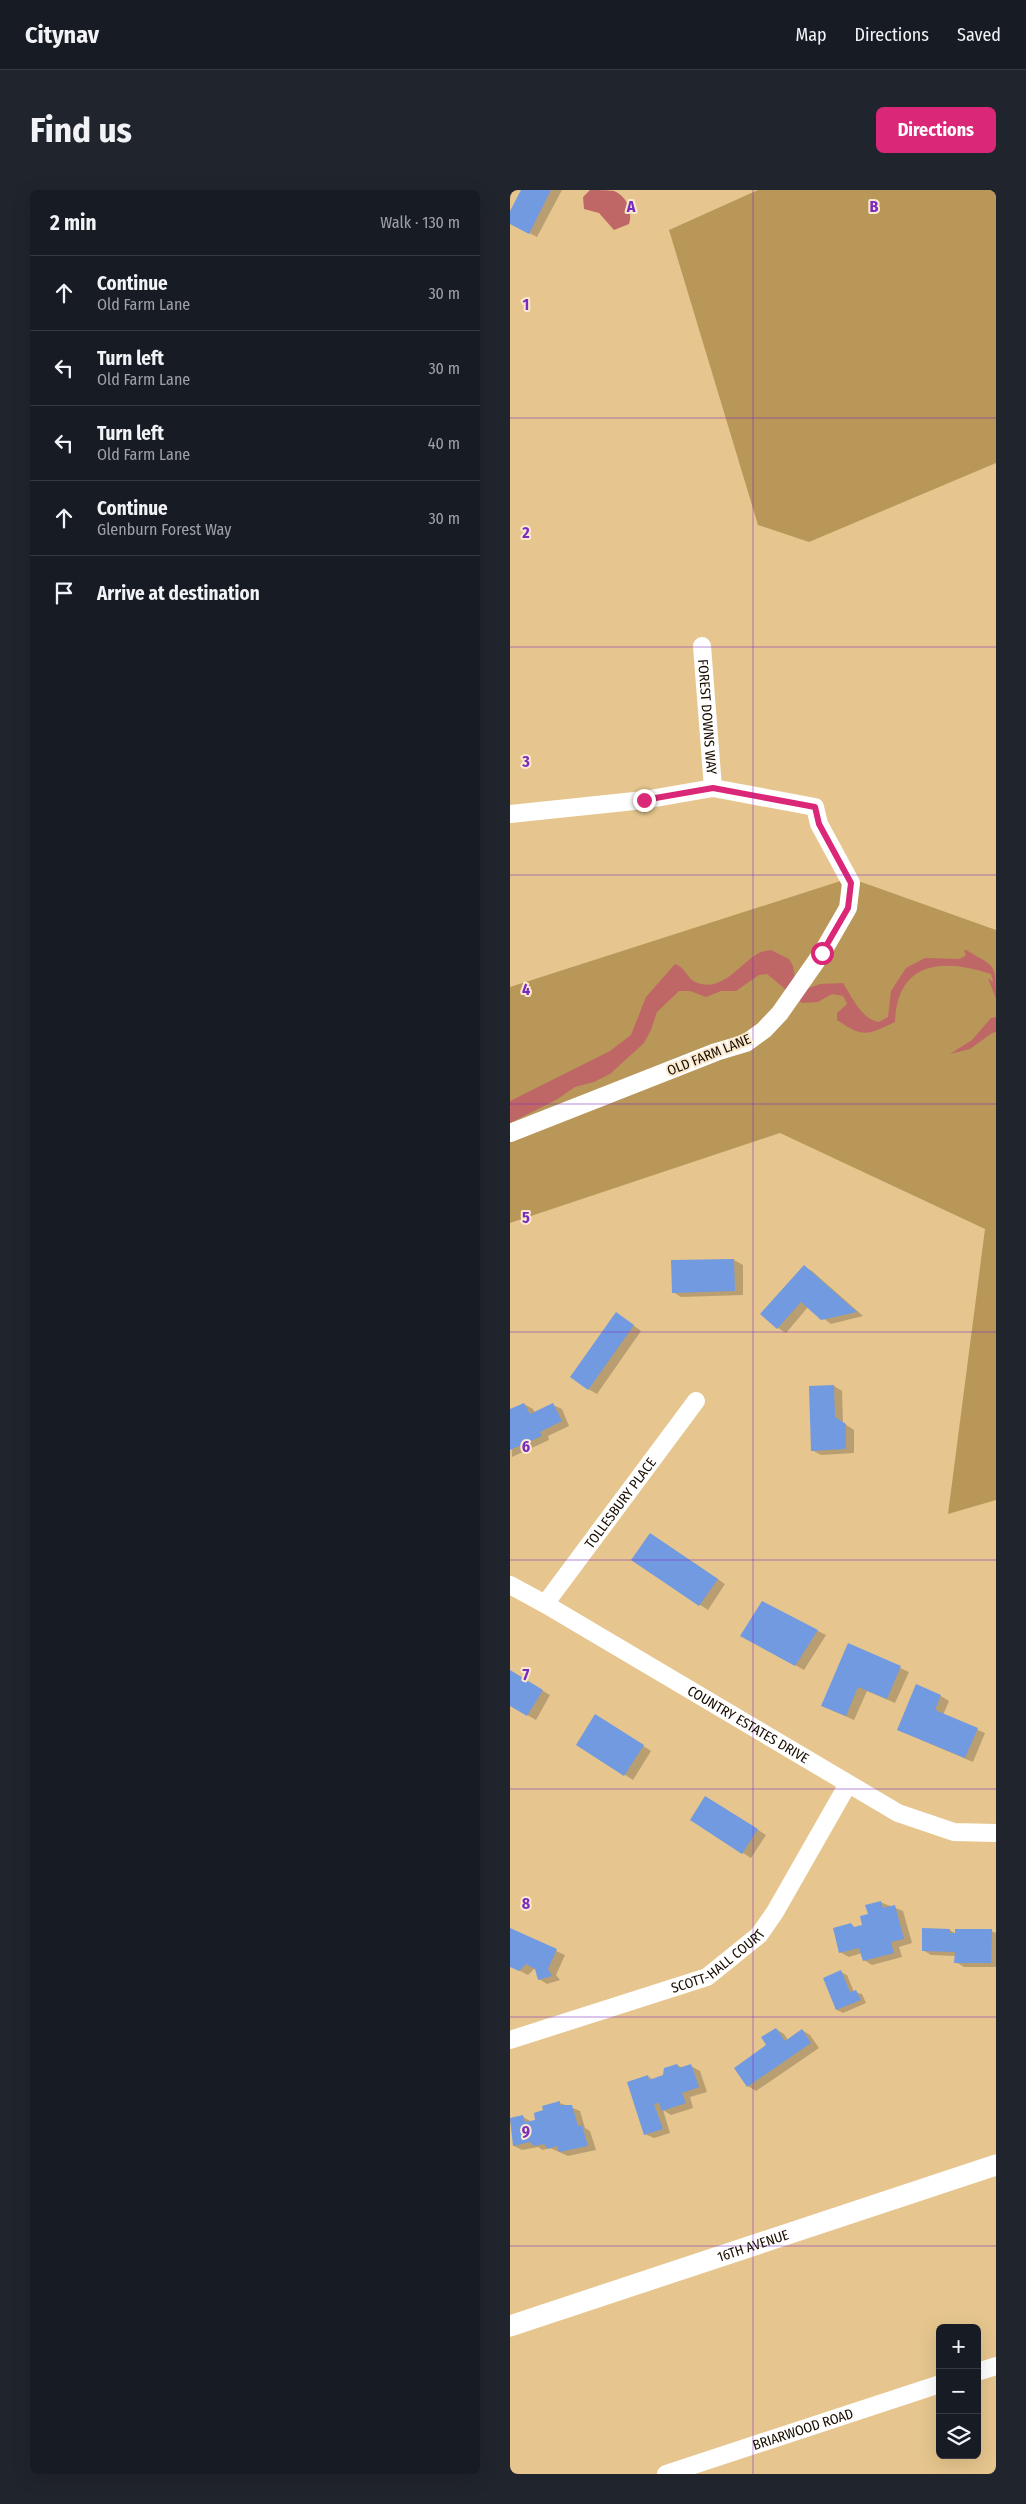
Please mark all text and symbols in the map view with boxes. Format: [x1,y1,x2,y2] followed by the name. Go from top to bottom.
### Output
[25,21,99,49] text: Citynav
[795,24,827,46] text: Map
[855,24,929,46] text: Directions
[957,24,1001,46] text: Saved
[876,107,996,153] button: Directions
[30,109,132,151] text: Find us
[626,197,636,216] text: A
[870,197,879,216] text: B
[50,210,97,236] text: 2 min
[380,213,460,232] text: Walk · 130 m
[97,272,168,295] text: Continue
[50,279,78,307] icon: ahead
[428,284,460,303] text: 30 m
[97,295,190,314] text: Old Farm Lane
[523,295,529,314] text: 1
[97,347,164,370] text: Turn left
[50,354,78,382] icon: left
[428,359,460,378] text: 30 m
[97,370,190,389] text: Old Farm Lane
[97,422,164,445] text: Turn left
[50,429,78,457] icon: left
[428,434,460,453] text: 40 m
[97,445,190,464] text: Old Farm Lane
[97,497,168,520] text: Continue
[50,504,78,532] icon: ahead
[428,509,460,528] text: 30 m
[97,520,231,539] text: Glenburn Forest Way
[521,523,530,542] text: 2
[50,579,78,607] icon: arrive
[97,582,260,605] text: Arrive at destination
[695,659,720,775] street label: FOREST DOWNS WAY
[521,752,530,771] text: 3
[633,789,656,812] route end
[811,942,834,965] route start
[522,980,530,999] text: 4
[665,1030,754,1079] street label: OLD FARM LANE
[522,1208,530,1227] text: 5
[522,1437,530,1456] text: 6
[581,1454,660,1552] street label: TOLLESBURY PLACE
[523,1665,530,1684] text: 7
[684,1682,812,1767] street label: COUNTRY ESTATES DRIVE
[522,1894,531,1913] text: 8
[669,1926,769,1996] street label: SCOTT-HALL COURT
[522,2122,530,2141] text: 9
[715,2226,791,2265] street label: 16TH AVENUE
[936,2324,981,2459] map controls
[936,2324,981,2369] button: +
[936,2369,981,2414] button: −
[750,2405,855,2454] street label: BRIARWOOD ROAD
[936,2414,981,2459] button: layers

